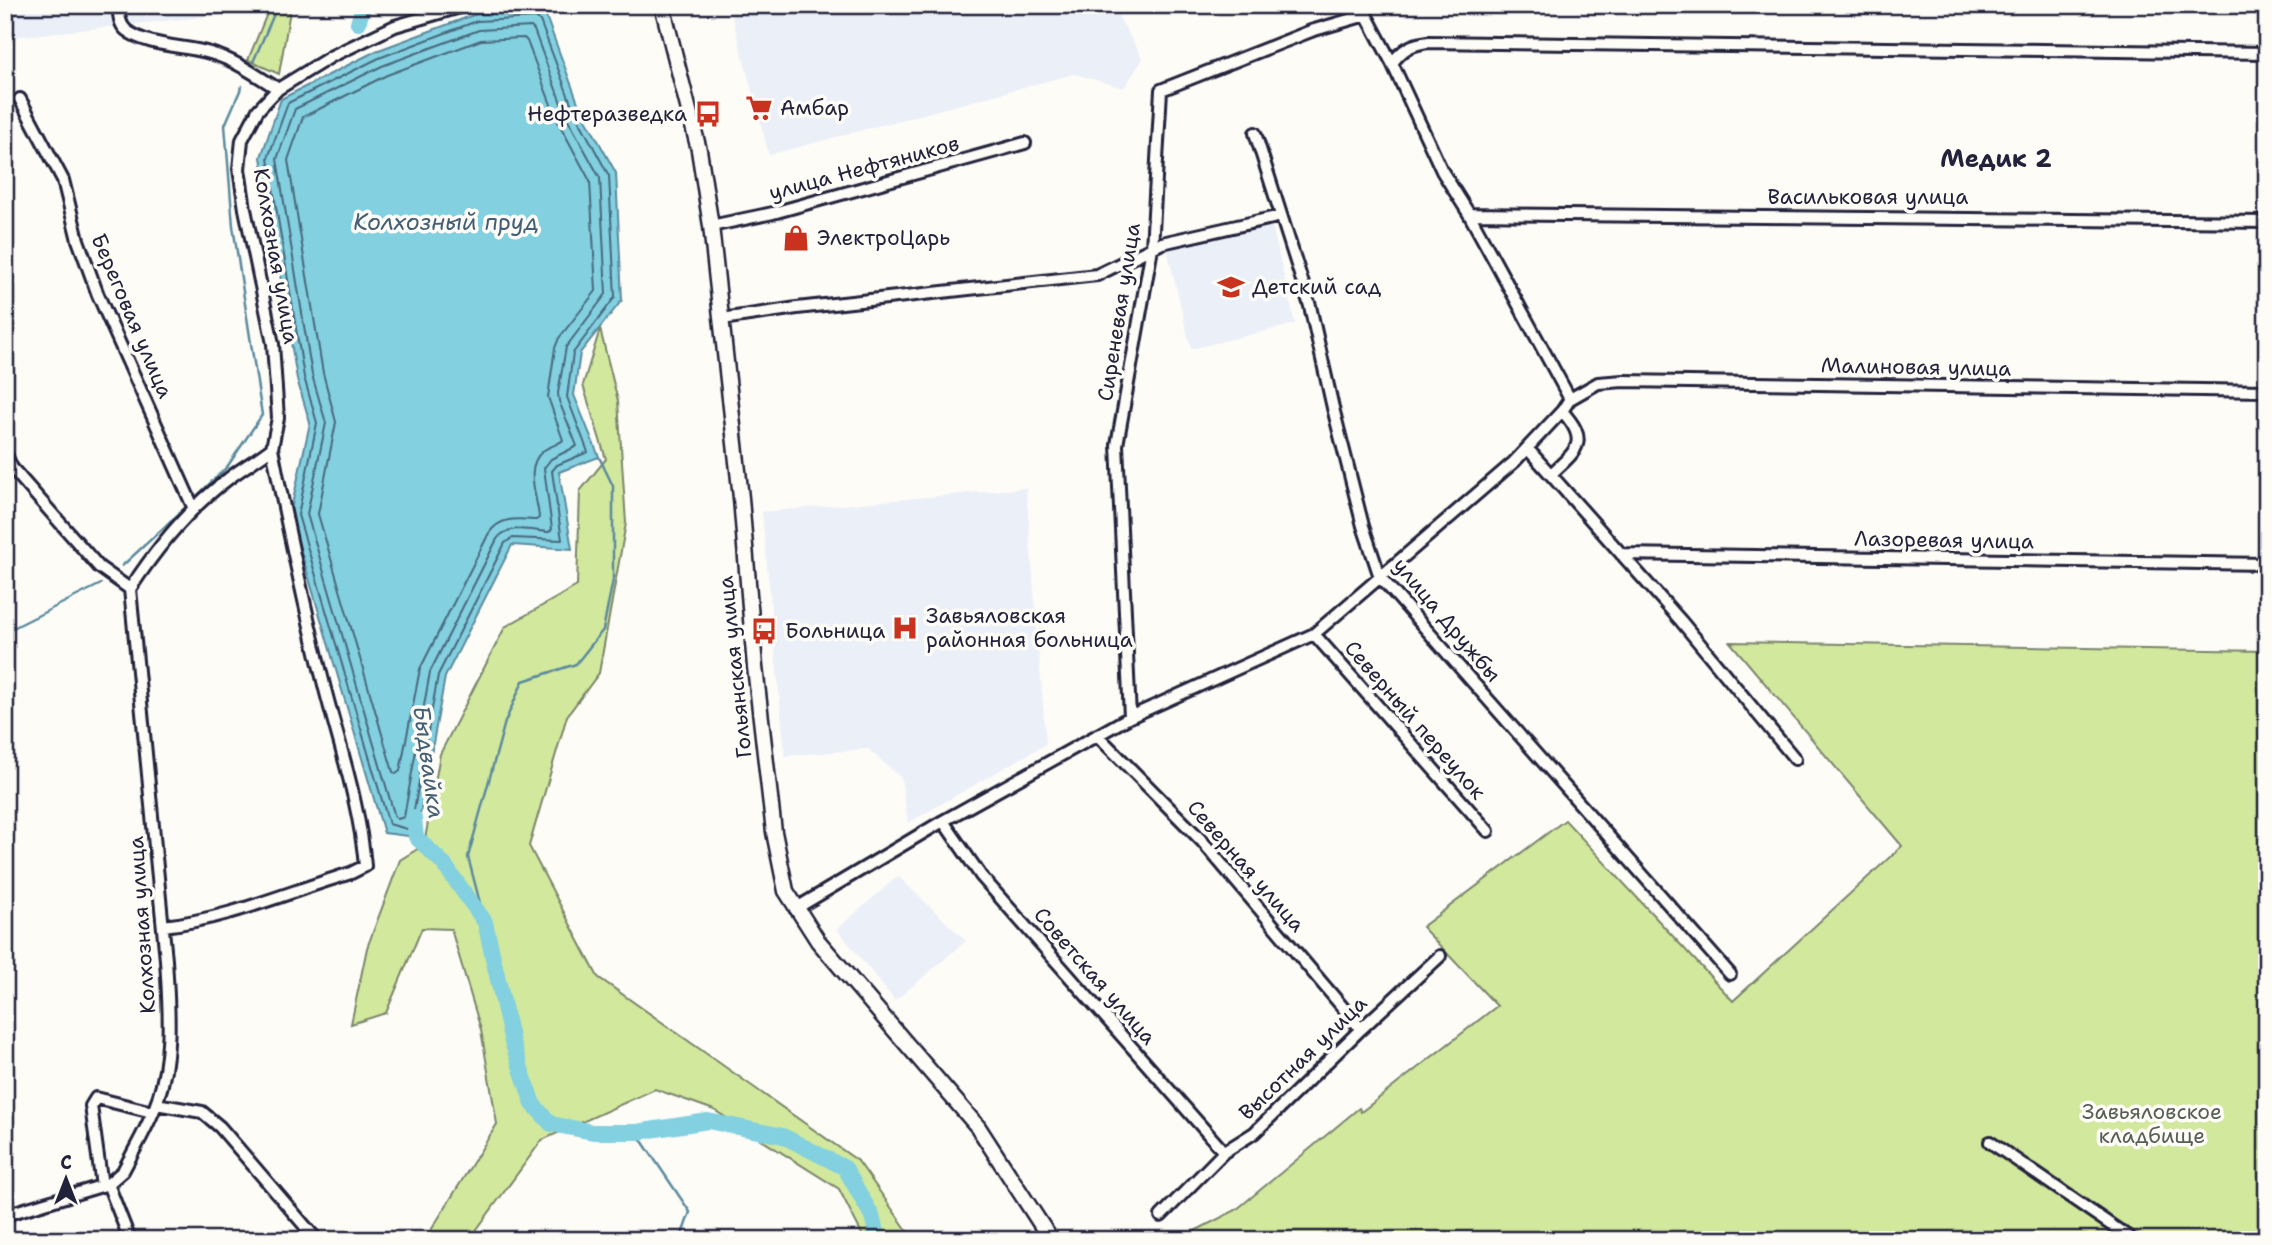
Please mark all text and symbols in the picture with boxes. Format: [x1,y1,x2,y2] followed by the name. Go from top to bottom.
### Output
[744,93,774,123] supermarket icon: Амбар
[780,94,849,122] place label: Амбар
[693,99,723,129] bus stop icon: Нефтеразведка
[527,100,687,128] place label: Нефтеразведка
[766,129,962,207] street label: улица Нефтяников
[1940,143,2052,175] district label: Медик 2
[247,166,305,346] street label: Колхозная улица
[1768,183,1968,211] street label: Васильковая улица
[353,207,539,237] water label: Колхозный пруд
[1091,221,1147,403] street label: Сиреневая улица
[781,223,811,253] shop icon: ЭлектроЦарь
[817,224,950,252] place label: ЭлектроЦарь
[85,229,179,403] street label: Береговая улица
[1216,272,1246,302] school or university icon: Детский сад
[1252,273,1381,301] place label: Детский сад
[1821,351,2011,383] street label: Малиновая улица
[1854,524,2034,556] street label: Лазоревая улица
[1387,552,1507,688] street label: улица Дружбы
[712,575,758,759] street label: Гольянская улица
[926,602,1133,654] place label: Завьяловская районная больница
[890,613,920,643] hospital icon: Завьяловская районная больница
[749,616,779,646] bus stop icon: Больница
[785,617,885,645] place label: Больница
[1338,635,1492,805] street label: Северный переулок
[406,704,452,820] water label: Быдвайка
[1181,794,1311,938] street label: Северная улица
[122,835,162,1015] street label: Колхозная улица
[1027,901,1163,1051] street label: Советская улица
[1233,990,1373,1126] street label: Высотная улица
[2082,1098,2222,1150] park label: Завьяловское кладбище
[32,1144,102,1214] north arrow
[60,1150,72,1175] text: С

